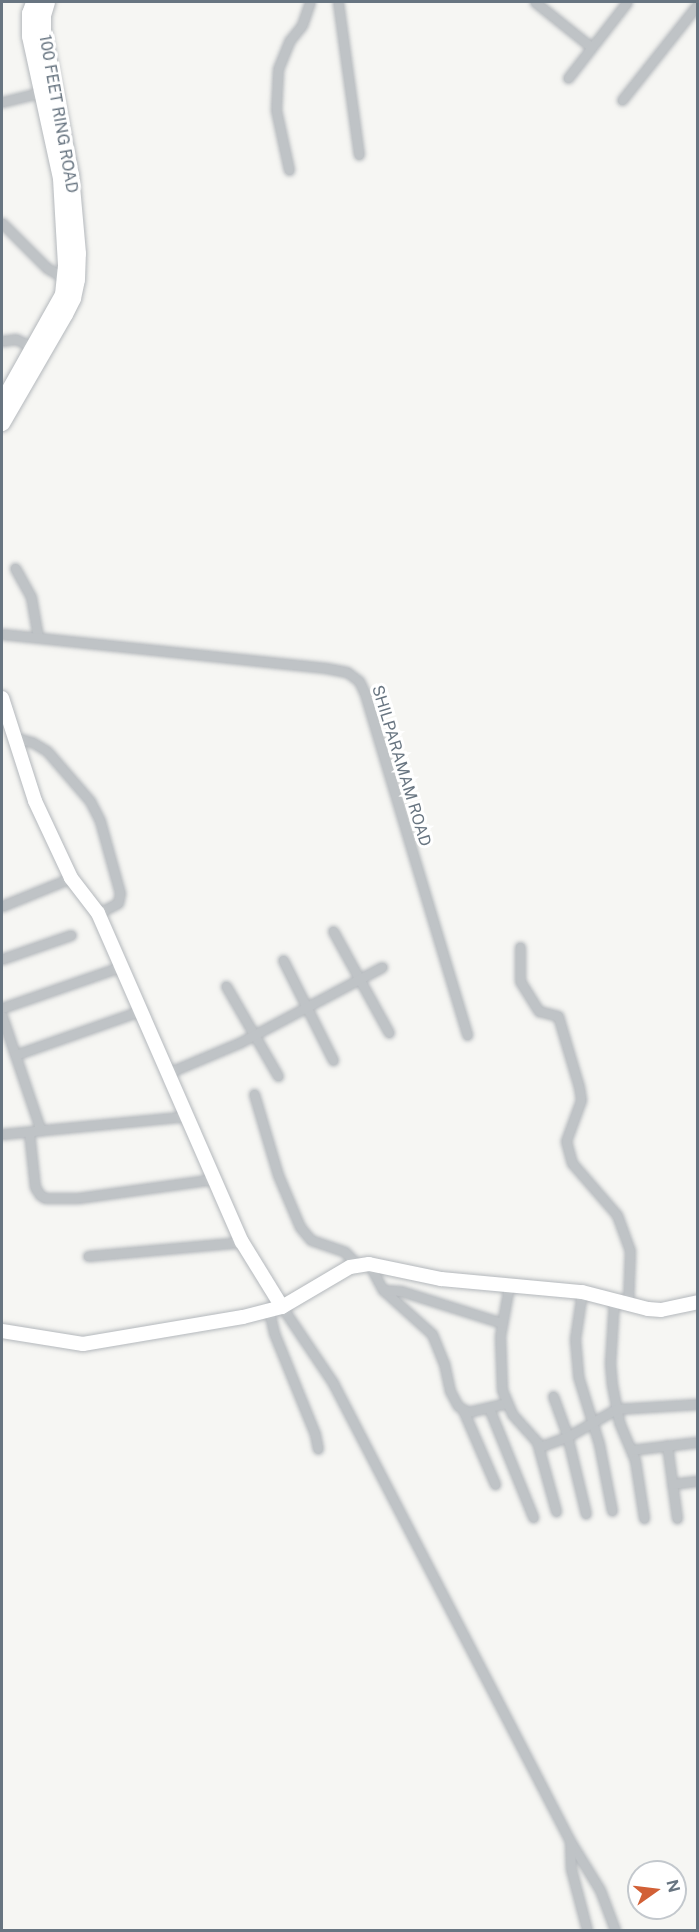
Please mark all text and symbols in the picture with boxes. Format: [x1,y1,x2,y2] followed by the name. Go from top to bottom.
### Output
[35,33,81,195] street label: 100 FEET RING ROAD
[367,683,435,849] street label: SHILPARAMAM ROAD
[627,1860,687,1920] north arrow
[662,1878,684,1894] text: N

